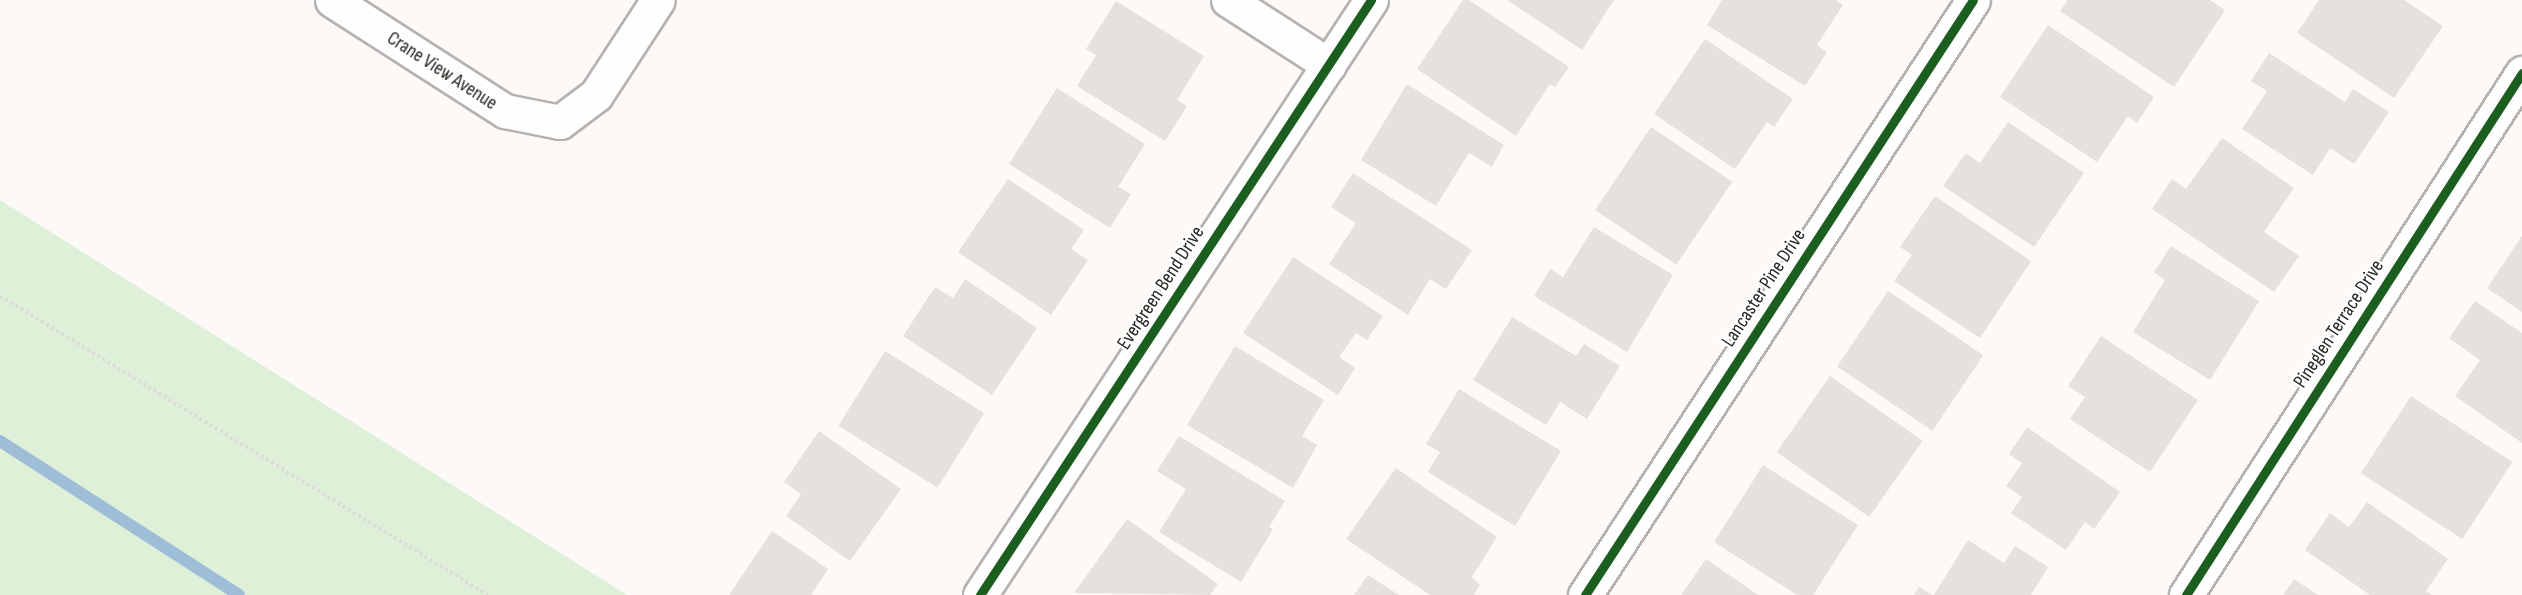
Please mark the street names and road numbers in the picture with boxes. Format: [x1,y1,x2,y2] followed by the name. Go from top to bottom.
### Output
[382,26,502,116] street label: Crane View Avenue
[1112,222,1210,354] street label: Evergreen Bend Drive
[1717,224,1811,352] street label: Lancaster Pine Drive
[2289,255,2389,393] street label: Pineglen Terrace Drive

